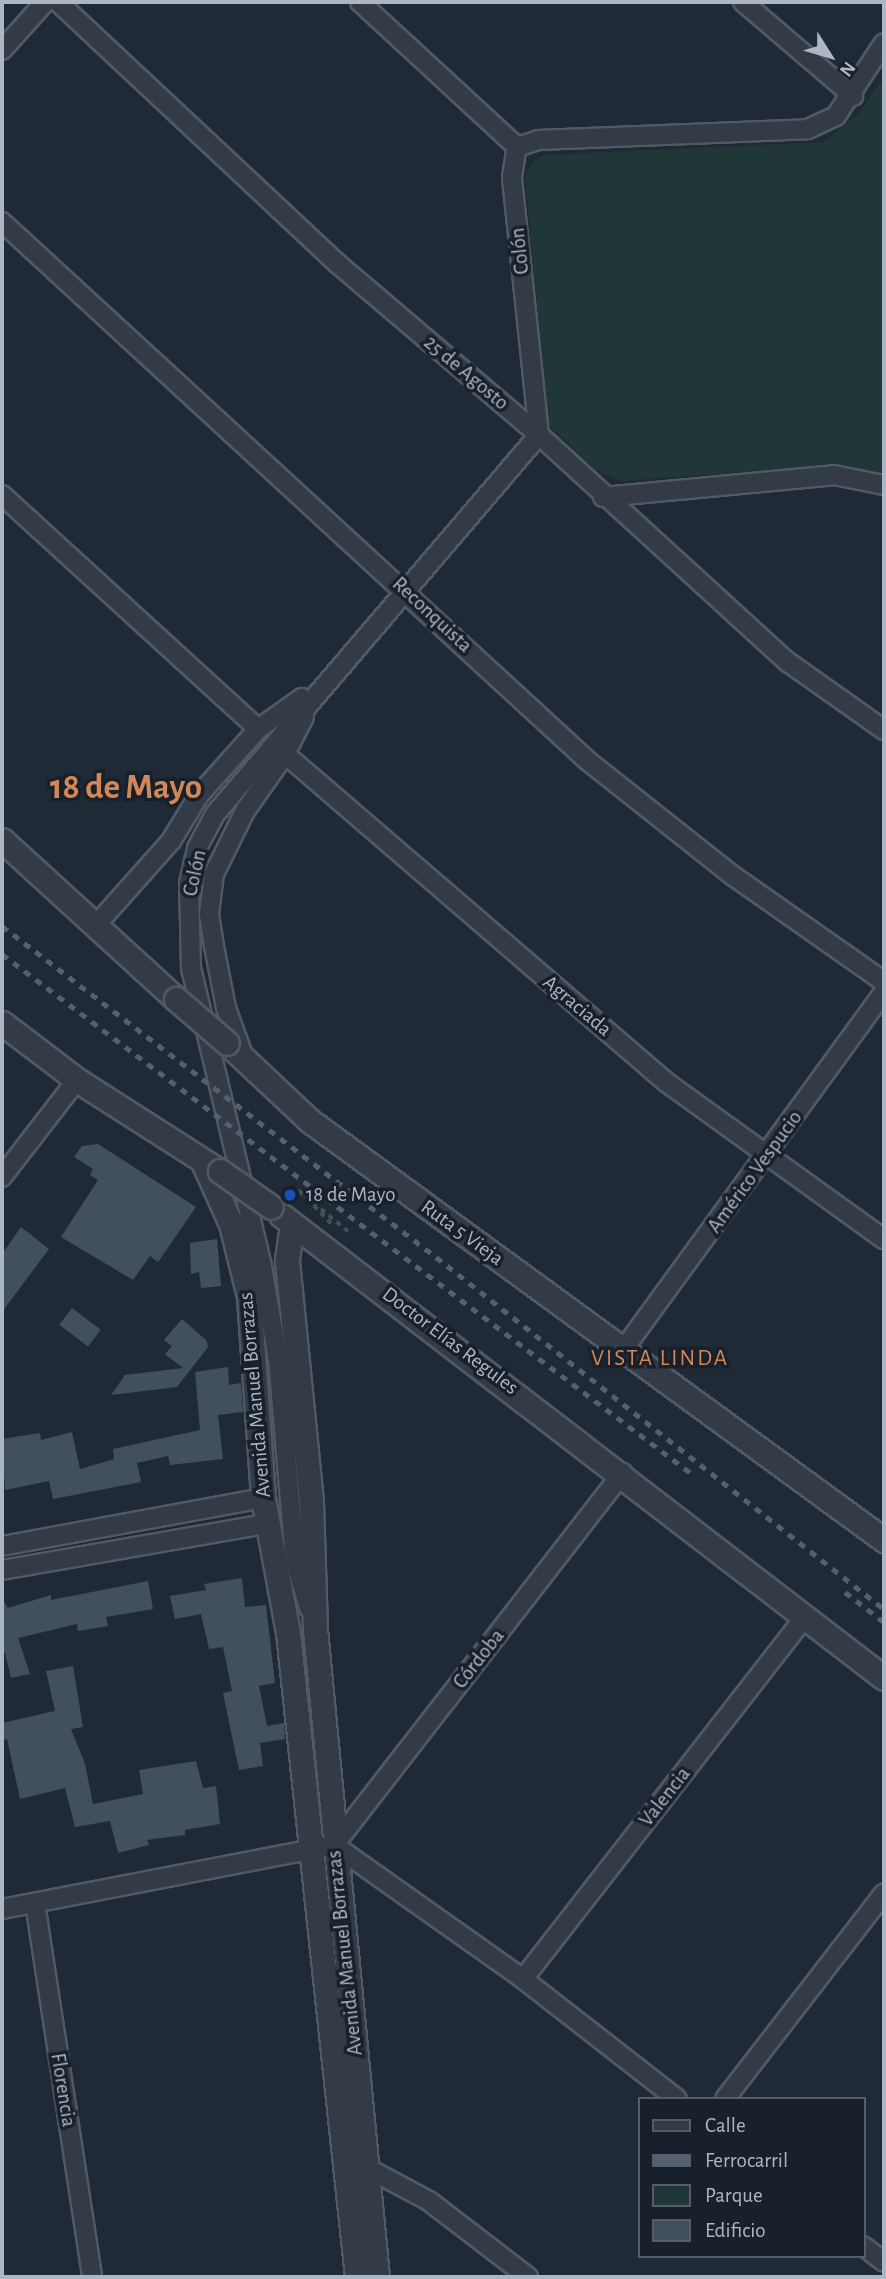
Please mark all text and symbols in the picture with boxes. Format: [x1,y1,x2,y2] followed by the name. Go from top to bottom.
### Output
[795,21,865,91] north arrow
[836,58,859,80] text: N
[505,226,535,276] street label: Colón
[418,330,514,416] street label: 25 de Agosto
[387,572,477,658] street label: Reconquista
[50,767,202,809] district label: 18 de Mayo
[178,847,212,899] street label: Colón
[537,970,617,1042] street label: Agraciada
[702,1106,808,1238] street label: Américo Vespucio
[306,1182,395,1208] place label: 18 de Mayo
[280,1185,300,1205] marker: 18 de Mayo
[416,1195,508,1271] street label: Ruta 5 Vieja
[377,1282,523,1400] street label: Doctor Elías Regules
[233,1291,277,1499] street label: Avenida Manuel Borrazas
[592,1345,728,1373] district label: VISTA LINDA
[448,1624,510,1694] street label: Córdoba
[634,1762,696,1832] street label: Valencia
[322,1849,368,2057] street label: Avenida Manuel Borrazas
[45,2051,81,2129] street label: Florencia
[638,2097,865,2258] legend
[705,2115,746,2136] text: Calle
[705,2150,788,2171] text: Ferrocarril
[705,2185,763,2206] text: Parque
[705,2220,766,2241] text: Edificio

